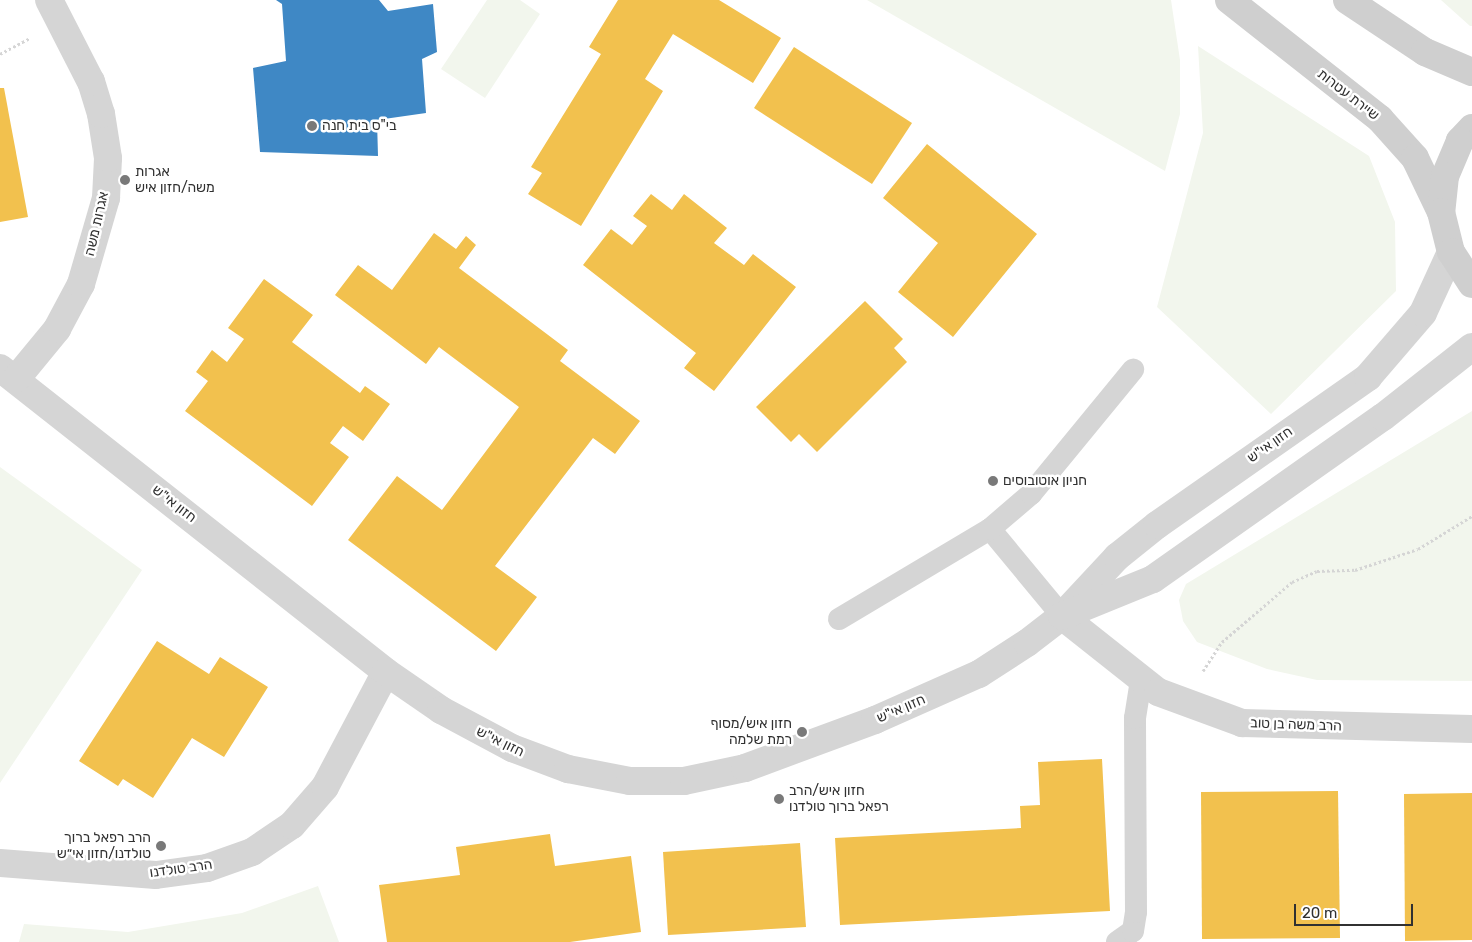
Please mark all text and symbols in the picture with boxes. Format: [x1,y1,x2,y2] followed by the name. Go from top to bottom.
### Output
[1314,66,1382,124] street label: שיירת עטרות
[322,118,397,134] place label: בי"ס בית חנה
[306,120,318,132] marker: בי"ס בית חנה
[135,164,215,196] place label: אגרות משה/חזון איש
[119,174,131,186] marker: אגרות משה/חזון איש
[81,190,113,258] street label: אגרות משה
[1244,423,1296,467] street label: חזון אי"ש
[1003,473,1087,489] place label: חניון אוטובוסים
[987,475,999,487] marker: חניון אוטובוסים
[149,482,199,526] street label: חזון אי"ש
[874,691,928,727] street label: חזון אי"ש
[1250,715,1342,735] street label: הרב משה בן טוב
[710,716,792,749] place label: חזון איש/מסוף רמת שלמה
[473,723,527,761] street label: חזון אי"ש
[796,726,808,738] marker: חזון איש/מסוף רמת שלמה
[789,783,890,816] place label: חזון איש/הרב רפאל ברוך טולדנו
[773,793,785,805] marker: חזון איש/הרב רפאל ברוך טולדנו
[57,830,151,862] place label: הרב רפאל ברוך טולדנו/חזון אי״ש
[155,840,167,852] marker: הרב רפאל ברוך טולדנו/חזון אי״ש
[149,856,213,882] street label: הרב טולדנו
[1297,894,1416,926] scale bar
[1302,904,1337,922] text: 20 m

